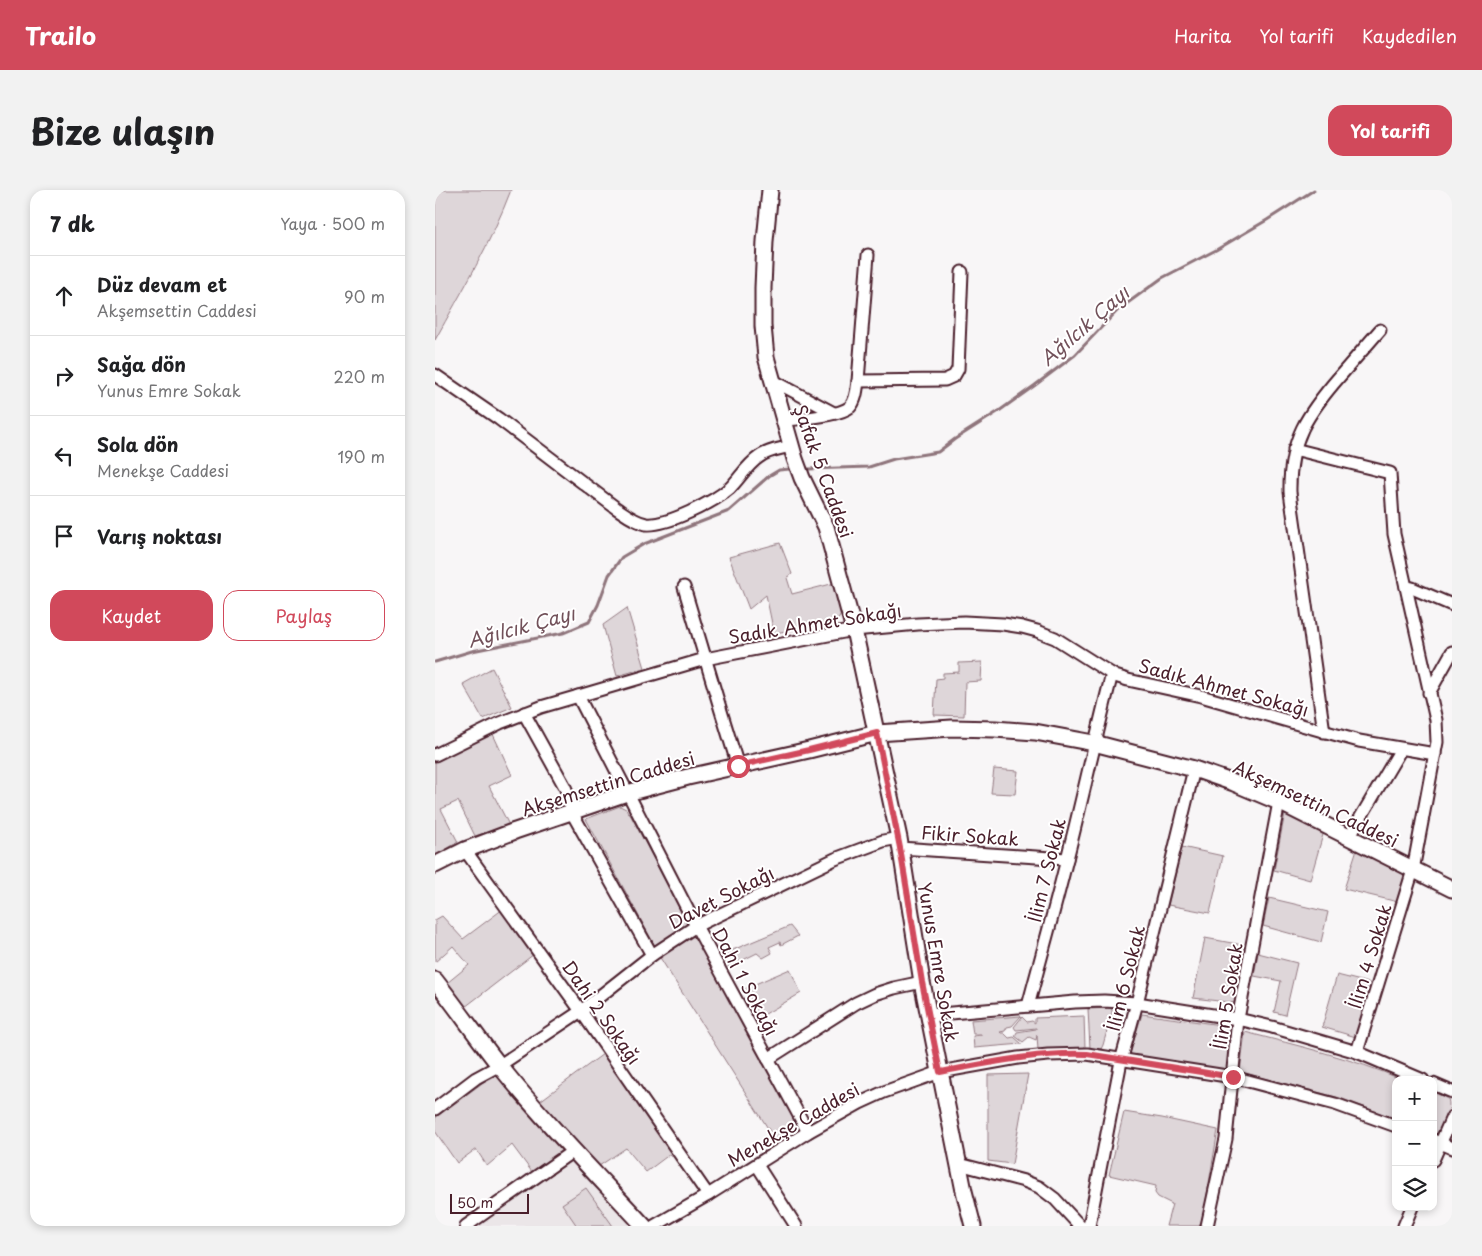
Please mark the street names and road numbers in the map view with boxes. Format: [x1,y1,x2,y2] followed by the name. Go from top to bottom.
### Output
[787,401,861,541] street label: Şafak 5 Caddesi
[727,596,903,650] street label: Sadık Ahmet Sokağı
[1136,651,1312,723] street label: Sadık Ahmet Sokağı
[518,744,698,822] street label: Akşemsettin Caddesi
[1229,753,1403,853] street label: Akşemsettin Caddesi
[1020,815,1072,925] street label: İlim 7 Sokak
[920,818,1020,852] street label: Fikir Sokak
[664,859,778,935] street label: Davet Sokağı
[912,880,966,1044] street label: Yunus Emre Sokak
[1340,900,1398,1012] street label: İlim 4 Sokak
[706,922,786,1040] street label: Dahi 1 Sokağı
[1099,922,1151,1034] street label: İlim 6 Sokak
[1205,941,1249,1051] street label: İlim 5 Sokak
[556,954,648,1070] street label: Dahi 2 Sokağı
[722,1075,864,1173] street label: Menekşe Caddesi

